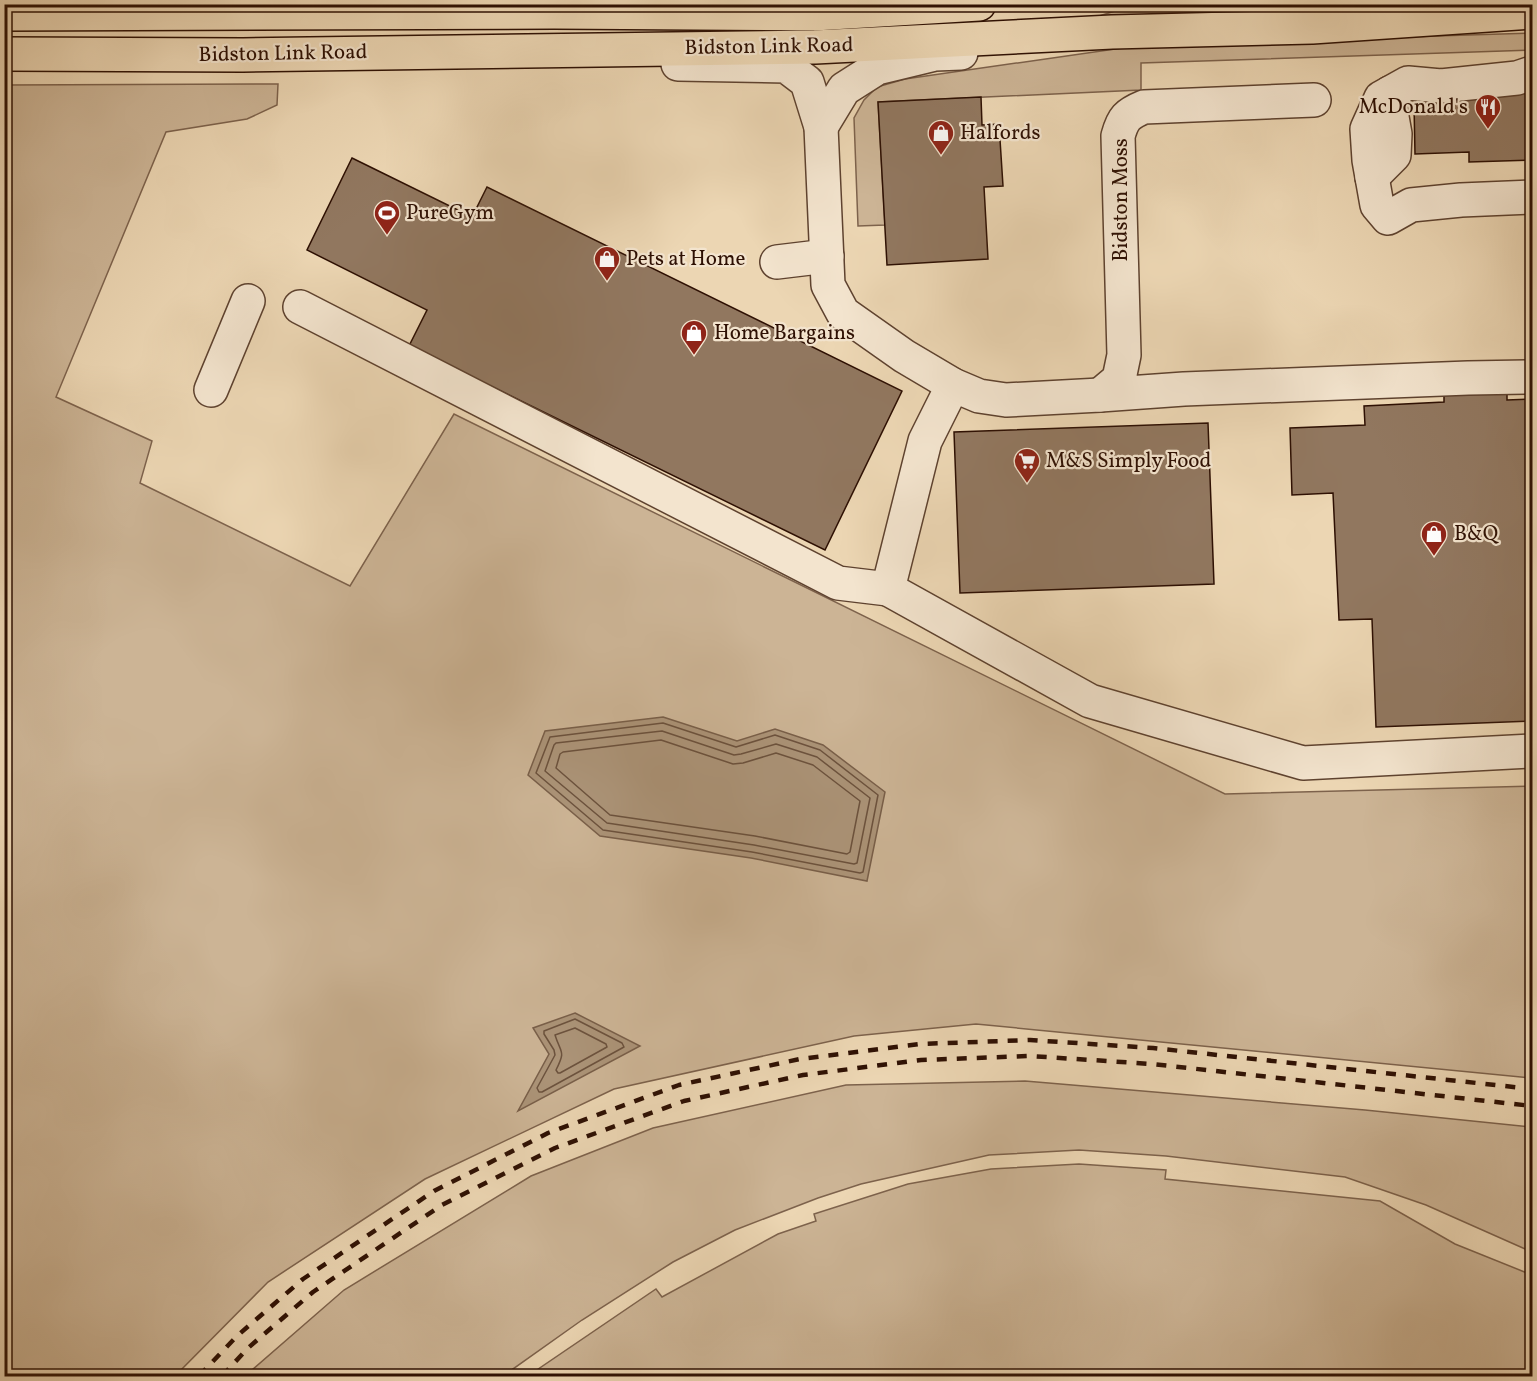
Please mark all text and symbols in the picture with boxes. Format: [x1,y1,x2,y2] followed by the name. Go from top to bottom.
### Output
[684,31,854,63] street label: Bidston Link Road
[198,38,368,70] street label: Bidston Link Road
[1473,92,1503,130] restaurant icon: McDonald's
[1359,93,1468,122] place label: McDonald's
[926,118,956,156] shop icon: Halfords
[960,119,1041,148] place label: Halfords
[1107,138,1136,262] street label: Bidston Moss
[372,198,402,236] sports icon: PureGym
[406,199,494,228] place label: PureGym
[592,244,622,282] shop icon: Pets at Home
[626,245,746,274] place label: Pets at Home
[679,318,709,356] shop icon: Home Bargains
[714,319,855,348] place label: Home Bargains
[1012,446,1042,484] supermarket icon: M&S Simply Food
[1046,447,1211,476] place label: M&S Simply Food
[1419,519,1449,557] shop icon: B&Q
[1454,520,1500,549] place label: B&Q

